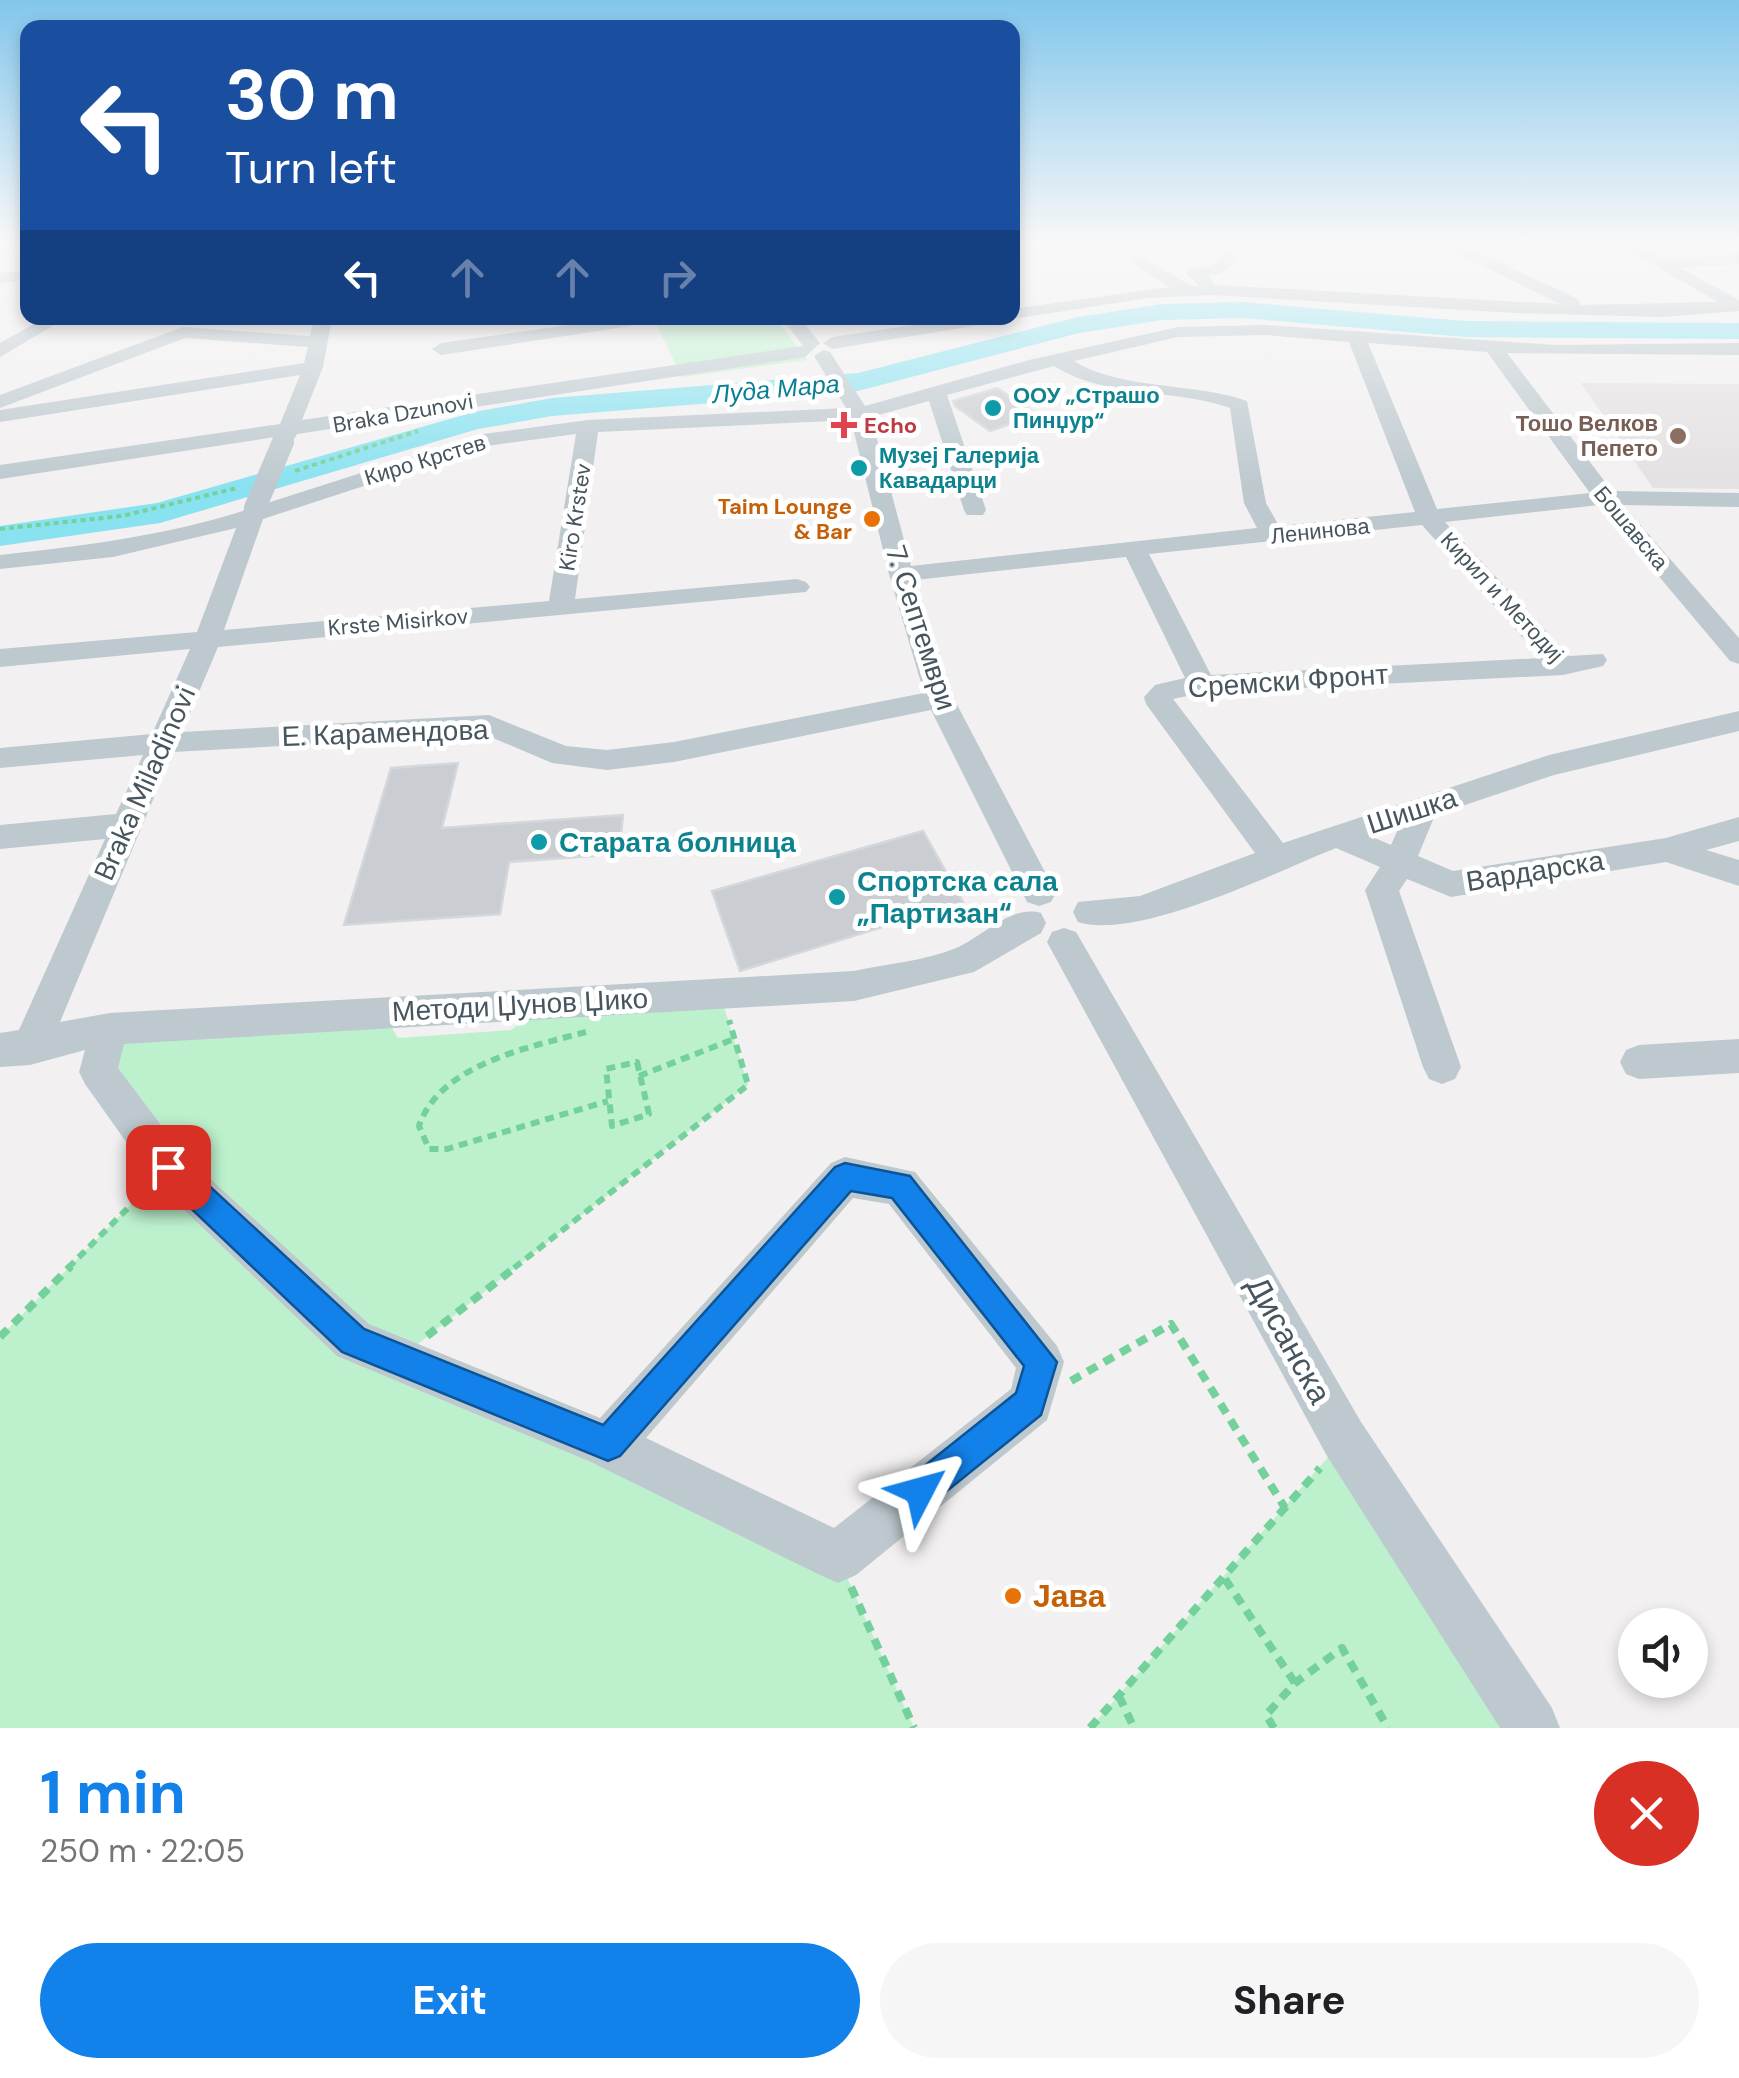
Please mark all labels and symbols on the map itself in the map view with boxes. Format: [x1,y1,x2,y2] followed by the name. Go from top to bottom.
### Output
[709,367,841,411] water label: Луда Мара
[1013,381,1160,435] place label: ООУ „Страшо Пинџур“
[331,386,475,440] street label: Braka Dzunovi
[982,397,1004,419] marker: ООУ „Страшо Пинџур“
[1516,409,1658,463] place label: Тошо Велков Пепето
[864,411,917,440] place label: Echo
[833,414,855,436] marker: Echo
[1667,425,1689,447] marker: Тошо Велков Пепето
[361,428,489,492] street label: Киро Крстев
[879,441,1040,495] place label: Музеј Галерија Кавадарци
[848,457,870,479] marker: Музеј Галерија Кавадарци
[552,461,598,573] street label: Kiro Krstev
[1587,480,1675,577] street label: Бошавска
[718,492,852,546] place label: Taim Lounge & Bar
[861,508,883,530] marker: Taim Lounge & Bar
[1269,511,1372,551] street label: Ленинова
[1434,526,1570,668] street label: Кирил и Методиј
[877,541,965,715] street label: 7. Септември
[327,601,470,643] street label: Krste Misirkov
[1187,656,1390,706] street label: Сремски Фронт
[86,680,204,886] street label: Braka Miladinovi
[281,711,490,755] street label: Е. Карамендова
[1362,779,1462,843] street label: Шишка
[559,824,796,861] place label: Старата болница
[528,831,550,853] marker: Старата болница
[1463,842,1607,900] street label: Вардарска
[857,863,1058,932] place label: Спортска сала „Партизан“
[826,886,848,908] marker: Спортска сала „Партизан“
[391,980,649,1030] street label: Методи Џунов Џико
[126,1125,211,1210] pin
[1237,1269,1341,1411] street label: Дисанска
[868,1439,972,1543] position arrow
[1033,1575,1106,1617] place label: Јава
[1002,1585,1024,1607] marker: Јава

